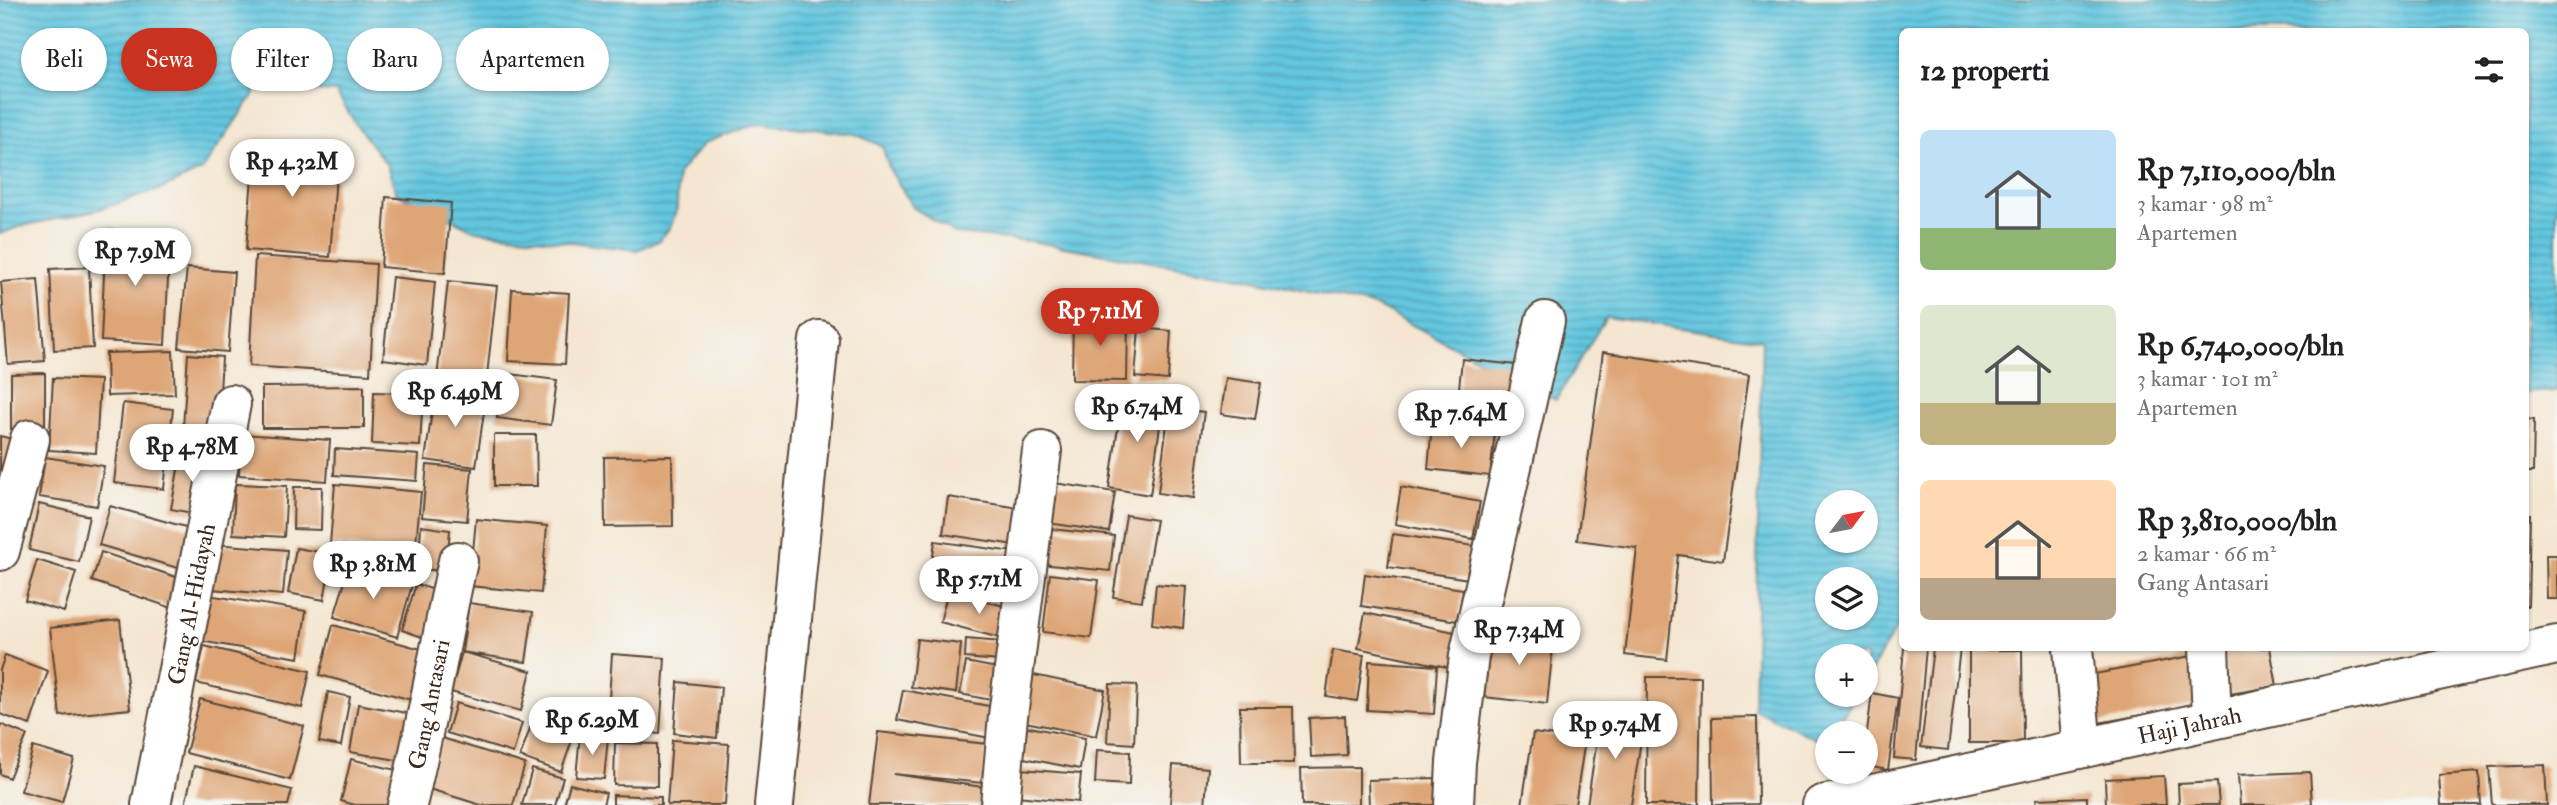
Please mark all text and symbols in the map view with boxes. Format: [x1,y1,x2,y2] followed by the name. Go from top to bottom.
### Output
[21,28,107,91] chip: Beli
[121,28,217,91] chip: Sewa
[231,28,333,91] chip: Filter
[347,28,442,91] chip: Baru
[456,28,609,91] chip: Apartemen
[2470,51,2508,89] icon: filters
[1920,52,2049,89] text: 12 properti
[220,140,364,199] pin: Rp 4.32M
[245,147,339,176] text: Rp 4.32M
[2137,152,2336,189] text: Rp 7,110,000/bln
[1976,158,2060,242] icon: home
[2137,189,2273,218] text: 3 kamar · 98 m²
[2137,218,2238,247] text: Apartemen
[70,229,200,288] pin: Rp 7.9M
[94,236,176,265] text: Rp 7.9M
[1028,288,1172,348] pin: Rp 7.11M
[1057,296,1143,325] text: Rp 7.11M
[2137,327,2344,364] text: Rp 6,740,000/bln
[1976,333,2060,417] icon: home
[2137,364,2278,393] text: 3 kamar · 101 m²
[383,370,527,429] pin: Rp 6.49M
[407,377,503,406] text: Rp 6.49M
[1065,384,1209,444] pin: Rp 6.74M
[1389,391,1533,450] pin: Rp 7.64M
[1091,392,1183,421] text: Rp 6.74M
[2137,393,2238,422] text: Apartemen
[1414,398,1508,427] text: Rp 7.64M
[120,424,264,484] pin: Rp 4.78M
[146,432,238,461] text: Rp 4.78M
[1815,490,1878,553] north arrow
[1815,490,1878,784] map controls
[2137,502,2337,539] text: Rp 3,810,000/bln
[1976,508,2060,592] icon: home
[161,521,222,687] street label: Gang Al-Hidayah
[2137,539,2276,568] text: 2 kamar · 66 m²
[301,542,445,601] pin: Rp 3.81M
[329,549,417,578] text: Rp 3.81M
[907,556,1051,616] pin: Rp 5.71M
[935,564,1023,593] text: Rp 5.71M
[1815,567,1878,630] button: layers
[2137,568,2269,597] text: Gang Antasari
[1447,608,1591,667] pin: Rp 7.34M
[1474,615,1564,644] text: Rp 7.34M
[402,637,456,772] street label: Gang Antasari
[1815,644,1878,707] button: +
[520,698,664,757] pin: Rp 6.29M
[2135,700,2244,751] street label: Haji Jahrah
[1543,702,1687,761] pin: Rp 9.74M
[545,705,639,734] text: Rp 6.29M
[1569,709,1661,738] text: Rp 9.74M
[1815,721,1878,784] button: −

